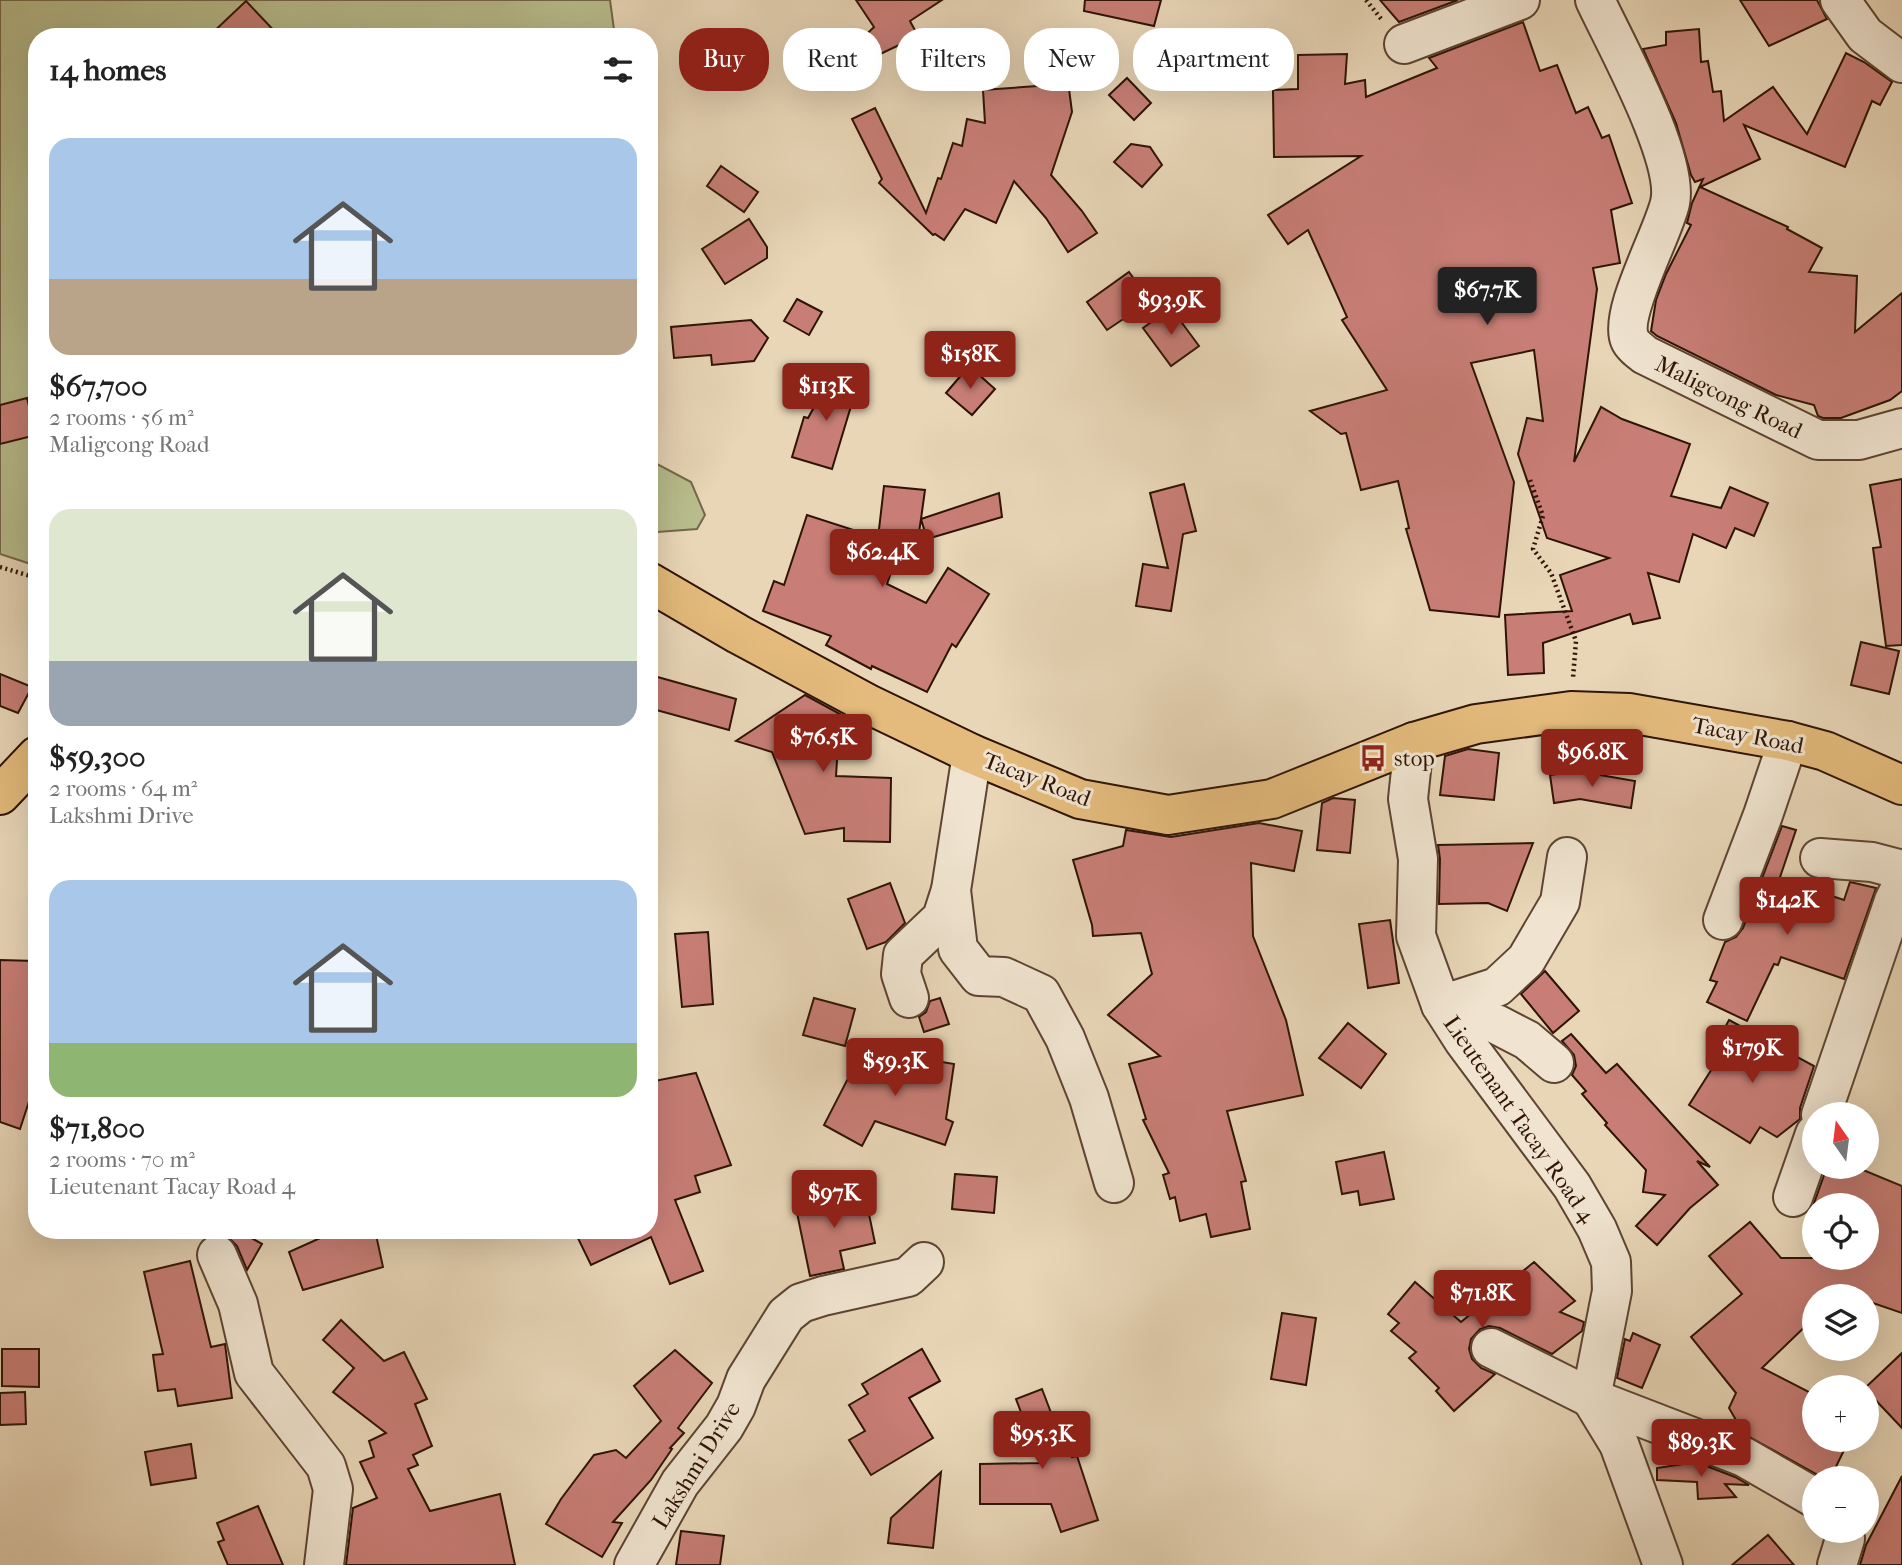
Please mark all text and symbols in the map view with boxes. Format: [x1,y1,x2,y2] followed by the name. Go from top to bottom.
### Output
[679,28,769,91] chip: Buy
[783,28,882,91] chip: Rent
[896,28,1010,91] chip: Filters
[1024,28,1119,91] chip: New
[1133,28,1294,91] chip: Apartment
[599,51,637,89] icon: filters
[49,53,166,88] text: 14 homes
[280,183,406,309] icon: home
[1430,268,1544,327] pin: $67.7K
[1454,276,1520,303] text: $67.7K
[1114,278,1228,337] pin: $93.9K
[1137,286,1205,313] text: $93.9K
[921,332,1019,391] pin: $158K
[941,340,1000,367] text: $158K
[1651,350,1807,445] street label: Maligcong Road
[777,364,875,423] pin: $113K
[49,369,148,404] text: $67,700
[798,372,854,399] text: $113K
[49,404,194,431] text: 2 rooms · 56 m²
[49,431,209,458] text: Maligcong Road
[825,530,939,589] pin: $62.4K
[846,538,918,565] text: $62.4K
[280,554,406,680] icon: home
[1690,711,1806,760] street label: Tacay Road
[766,714,880,774] pin: $76.5K
[790,723,856,750] text: $76.5K
[1535,730,1649,789] pin: $96.8K
[1557,738,1627,765] text: $96.8K
[49,740,146,775] text: $59,300
[1358,743,1388,773] bus stop icon: stop
[1394,745,1435,772] place label: stop
[979,747,1095,812] street label: Tacay Road
[49,775,197,802] text: 2 rooms · 64 m²
[49,802,194,829] text: Lakshmi Drive
[1738,878,1836,937] pin: $142K
[1756,886,1819,913] text: $142K
[280,925,406,1051] icon: home
[1438,1011,1602,1229] street label: Lieutenant Tacay Road 4
[1703,1026,1801,1085] pin: $179K
[1722,1034,1782,1061] text: $179K
[838,1038,952,1098] pin: $59.3K
[862,1047,928,1074] text: $59.3K
[1802,1102,1880,1180] north arrow
[1802,1102,1879,1543] map controls
[49,1111,145,1146] text: $71,800
[49,1146,195,1173] text: 2 rooms · 70 m²
[793,1170,875,1230] pin: $97K
[49,1173,295,1200] text: Lieutenant Tacay Road 4
[808,1179,860,1206] text: $97K
[1802,1193,1879,1270] button: locate
[1425,1270,1539,1330] pin: $71.8K
[1450,1279,1514,1306] text: $71.8K
[1802,1284,1879,1361] button: layers
[1802,1375,1879,1452] button: +
[647,1397,746,1534] street label: Lakshmi Drive
[985,1412,1099,1471] pin: $95.3K
[1009,1420,1075,1447] text: $95.3K
[1644,1420,1758,1479] pin: $89.3K
[1668,1428,1734,1455] text: $89.3K
[1802,1466,1879,1543] button: −

